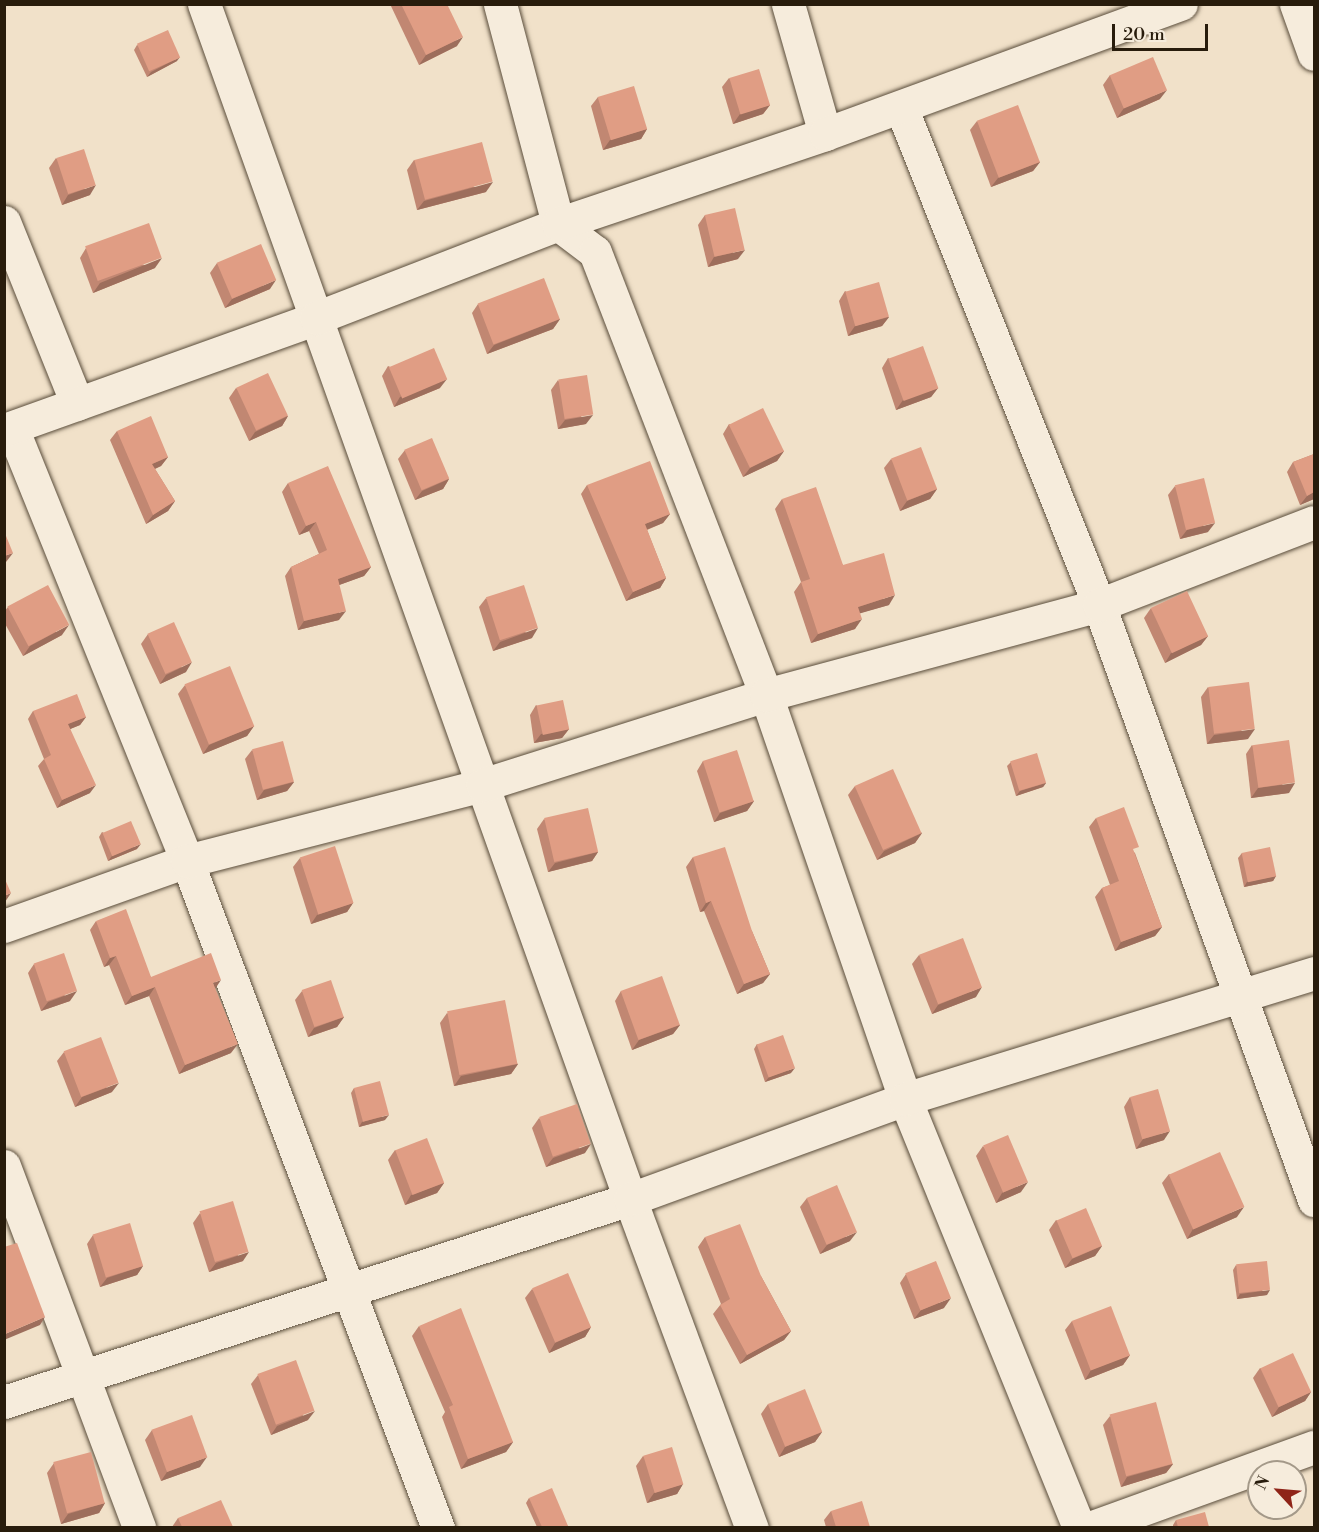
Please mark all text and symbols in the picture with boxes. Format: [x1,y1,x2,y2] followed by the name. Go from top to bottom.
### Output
[1115,12,1211,50] scale bar
[1123,23,1165,46] text: 20 m
[1247,1460,1307,1520] north arrow
[1251,1473,1274,1493] text: N

